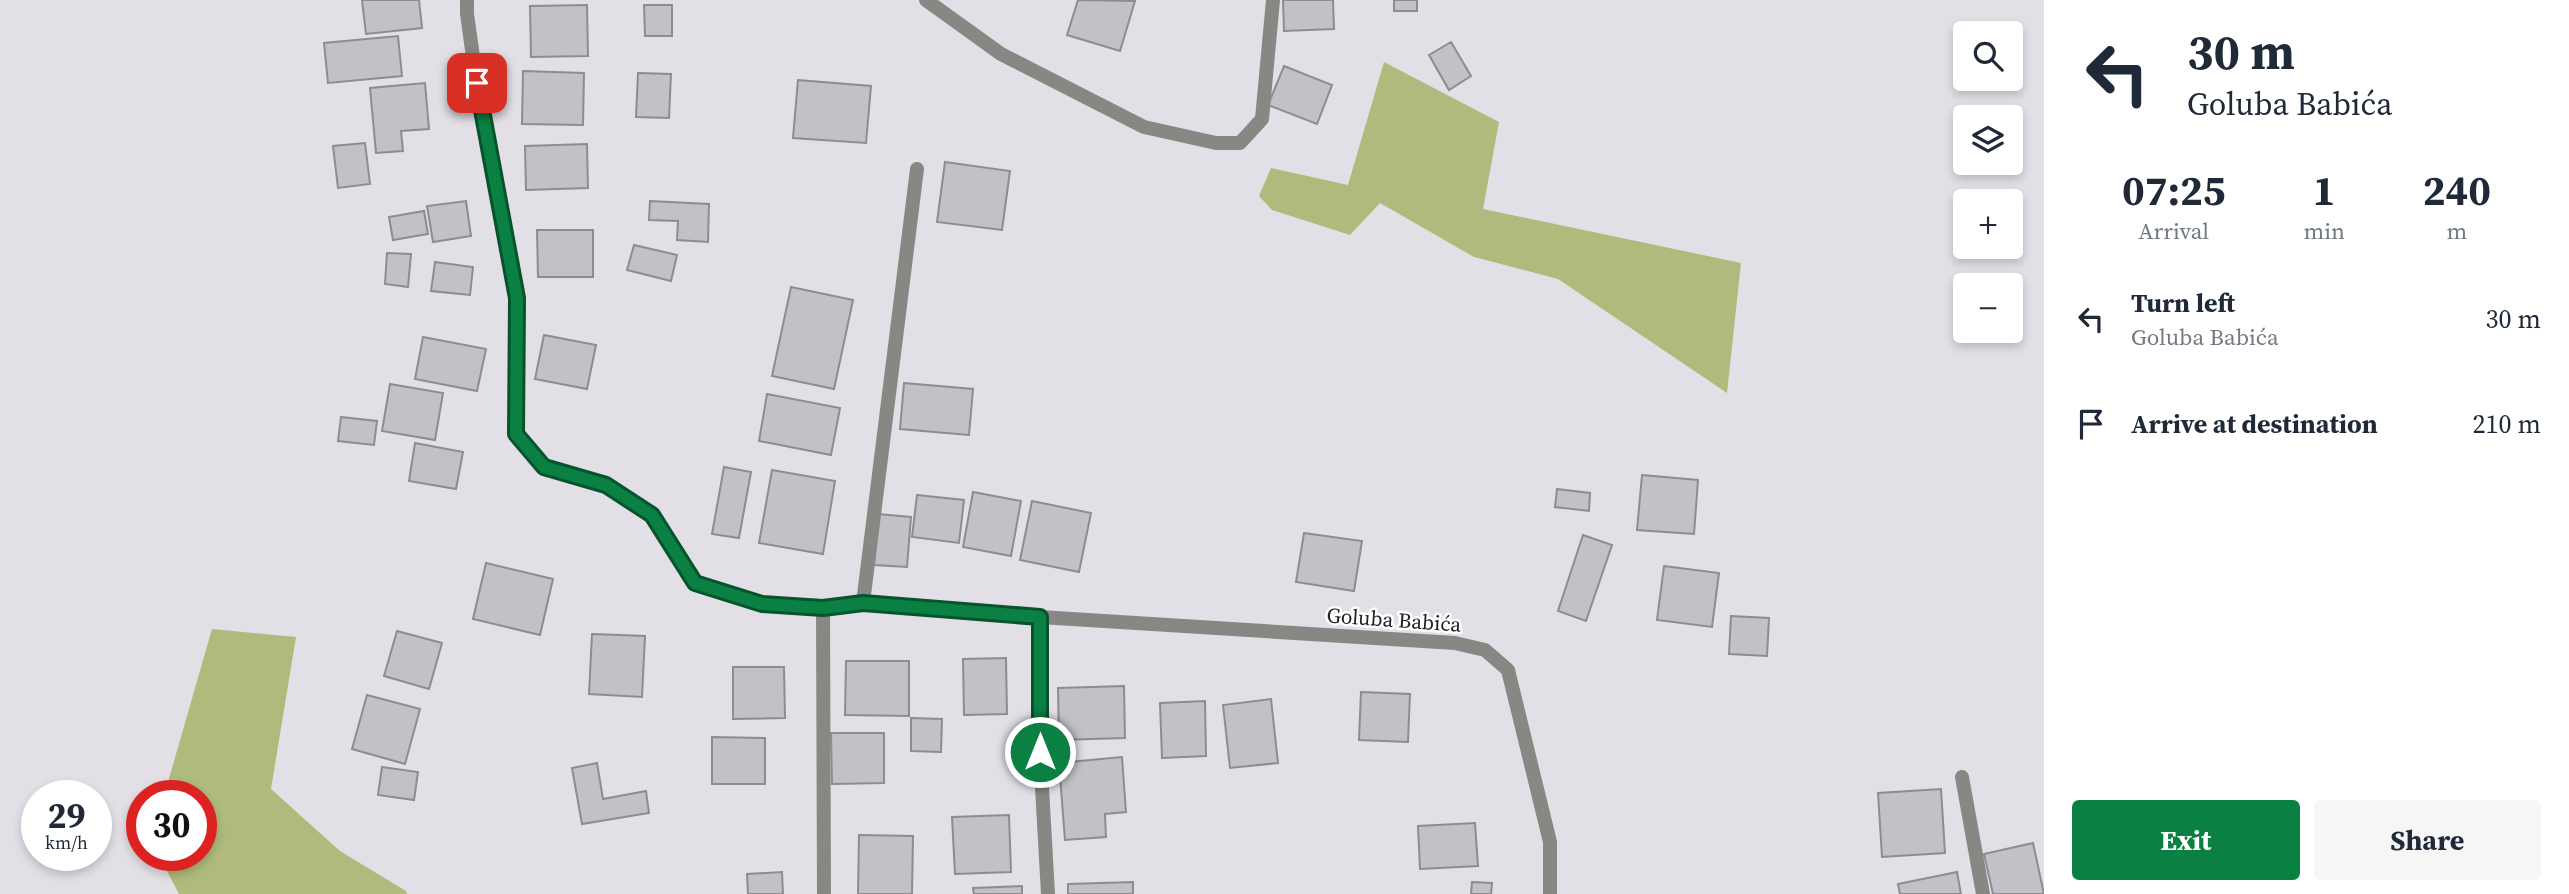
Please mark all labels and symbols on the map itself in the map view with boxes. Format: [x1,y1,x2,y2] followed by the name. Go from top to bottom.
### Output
[447,53,507,113] pin
[1326,600,1463,639] street label: Goluba Babića
[1003,715,1077,789] position arrow
[126,780,217,871] speed limit sign: 30

